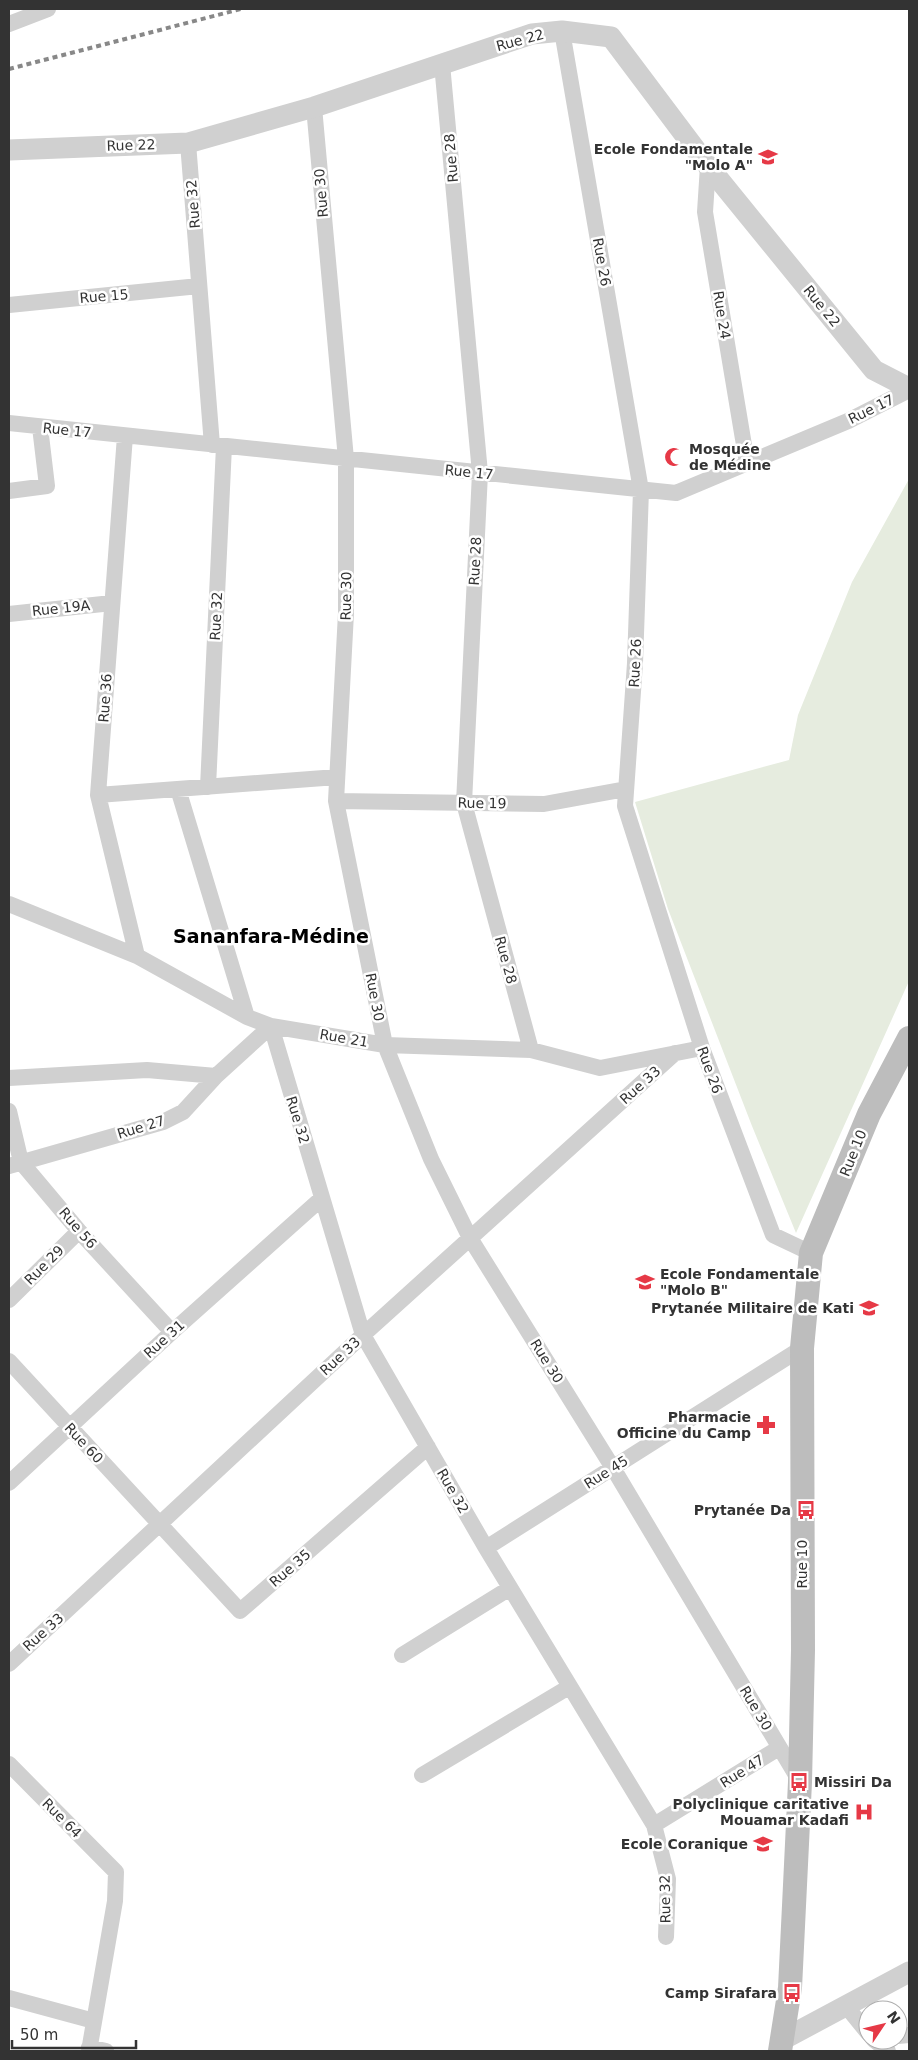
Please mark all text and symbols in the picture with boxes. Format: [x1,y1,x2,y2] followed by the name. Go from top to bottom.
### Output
[494,26,546,54] street label: Rue 22
[441,133,461,183] street label: Rue 28
[106,136,156,154] street label: Rue 22
[594,141,753,173] place label: Ecole Fondamentale "Molo A"
[757,146,779,168] school or university icon: Ecole Fondamentale "Molo A"
[311,168,331,218] street label: Rue 30
[183,179,203,229] street label: Rue 32
[590,237,614,288] street label: Rue 26
[800,282,844,330] street label: Rue 22
[79,286,129,306] street label: Rue 15
[710,290,734,340] street label: Rue 24
[846,391,896,427] street label: Rue 17
[42,419,92,441] street label: Rue 17
[689,441,771,473] place label: Mosquée de Médine
[663,446,685,468] mosque icon: Mosquée de Médine
[444,461,494,483] street label: Rue 17
[466,536,484,586] street label: Rue 28
[338,571,354,621] street label: Rue 30
[207,591,225,641] street label: Rue 32
[31,597,91,619] street label: Rue 19A
[626,638,644,688] street label: Rue 26
[95,673,115,723] street label: Rue 36
[457,795,507,811] street label: Rue 19
[173,925,369,947] district label: Sananfara-Médine
[492,934,520,986] street label: Rue 28
[362,971,388,1023] street label: Rue 30
[319,1026,369,1050] street label: Rue 21
[694,1044,726,1096] street label: Rue 26
[616,1063,664,1107] street label: Rue 33
[283,1094,313,1146] street label: Rue 32
[115,1112,167,1142] street label: Rue 27
[836,1127,870,1179] street label: Rue 10
[56,1204,100,1252] street label: Rue 56
[21,1242,67,1288] street label: Rue 29
[660,1266,819,1298] place label: Ecole Fondamentale "Molo B"
[634,1271,656,1293] school or university icon: Ecole Fondamentale "Molo B"
[858,1297,880,1319] school or university icon: Prytanée Militaire de Kati
[651,1300,854,1316] place label: Prytanée Militaire de Kati
[140,1317,188,1361] street label: Rue 31
[317,1333,363,1379] street label: Rue 33
[527,1336,567,1386] street label: Rue 30
[617,1409,751,1441] place label: Pharmacie Officine du Camp
[755,1414,777,1436] pharmacy icon: Pharmacie Officine du Camp
[61,1420,107,1466] street label: Rue 60
[581,1452,631,1492] street label: Rue 45
[434,1466,472,1516] street label: Rue 32
[795,1499,817,1521] bus stop icon: Prytanée Da
[694,1502,791,1518] place label: Prytanée Da
[794,1540,810,1588] street label: Rue 10
[266,1546,314,1590] street label: Rue 35
[19,1610,67,1654] street label: Rue 33
[737,1683,775,1733] street label: Rue 30
[717,1751,767,1791] street label: Rue 47
[788,1771,810,1793] bus stop icon: Missiri Da
[814,1774,892,1790] place label: Missiri Da
[39,1795,85,1841] street label: Rue 64
[672,1796,849,1828] place label: Polyclinique caritative Mouamar Kadafi
[853,1801,875,1823] hospital icon: Polyclinique caritative Mouamar Kadafi
[752,1833,774,1855] school or university icon: Ecole Coranique
[621,1836,748,1852] place label: Ecole Coranique
[657,1874,673,1924] street label: Rue 32
[781,1982,803,2004] bus stop icon: Camp Sirafara
[665,1985,777,2001] place label: Camp Sirafara
[858,2000,908,2050] north arrow
[884,2008,904,2027] text: N
[12,2018,136,2050] scale bar
[20,2026,58,2044] text: 50 m

